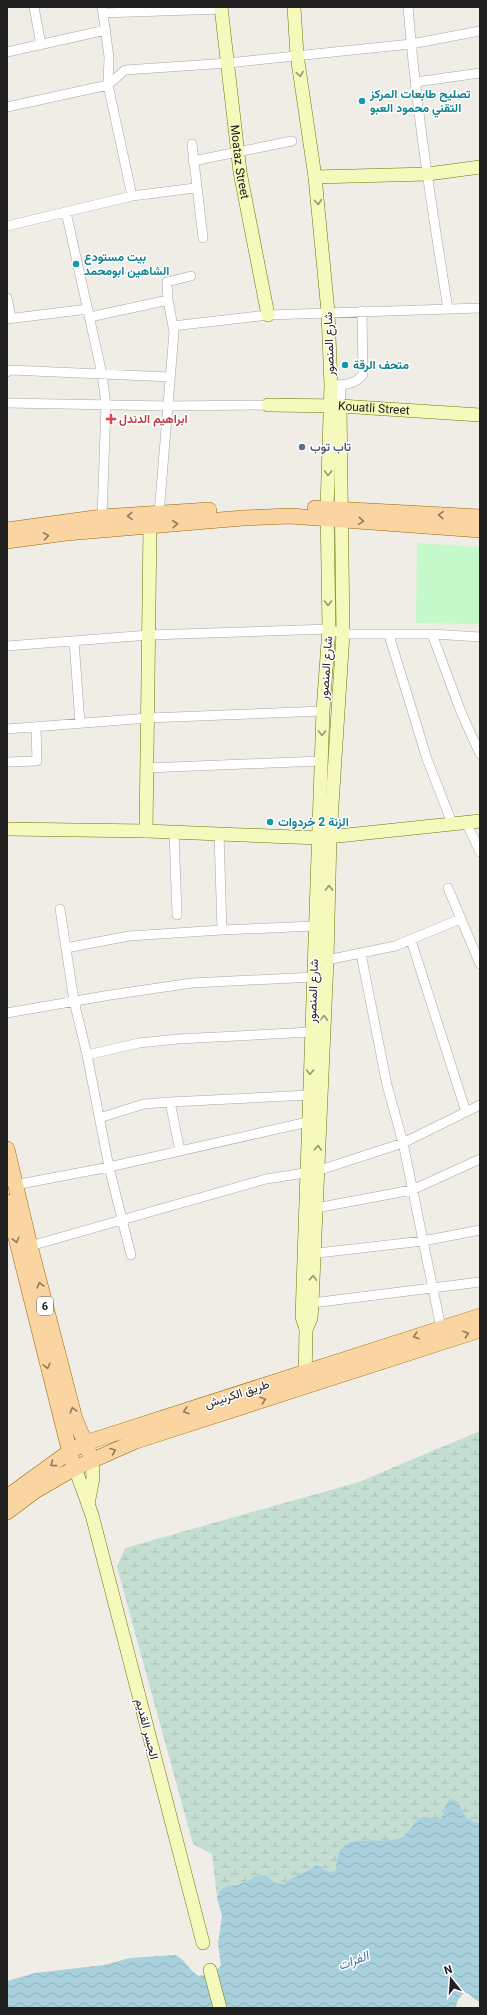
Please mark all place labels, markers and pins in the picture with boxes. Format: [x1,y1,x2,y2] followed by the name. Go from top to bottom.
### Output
[369,87,471,118] place label: تصليح طابعات المركز التقني محمود العبو
[357,96,367,106] marker: تصليح طابعات المركز التقني محمود العبو
[84,250,169,279] place label: بيت مستودع الشاهين ابومحمد
[71,259,81,269] marker: بيت مستودع الشاهين ابومحمد
[353,358,409,373] place label: متحف الرقة
[340,360,350,370] marker: متحف الرقة
[119,412,188,427] place label: ابراهيم الدندل
[106,414,116,424] marker: ابراهيم الدندل
[310,440,351,455] place label: تاب توب
[297,442,307,452] marker: تاب توب
[278,815,349,830] place label: الزنة 2 خردوات
[265,817,275,827] marker: الزنة 2 خردوات

